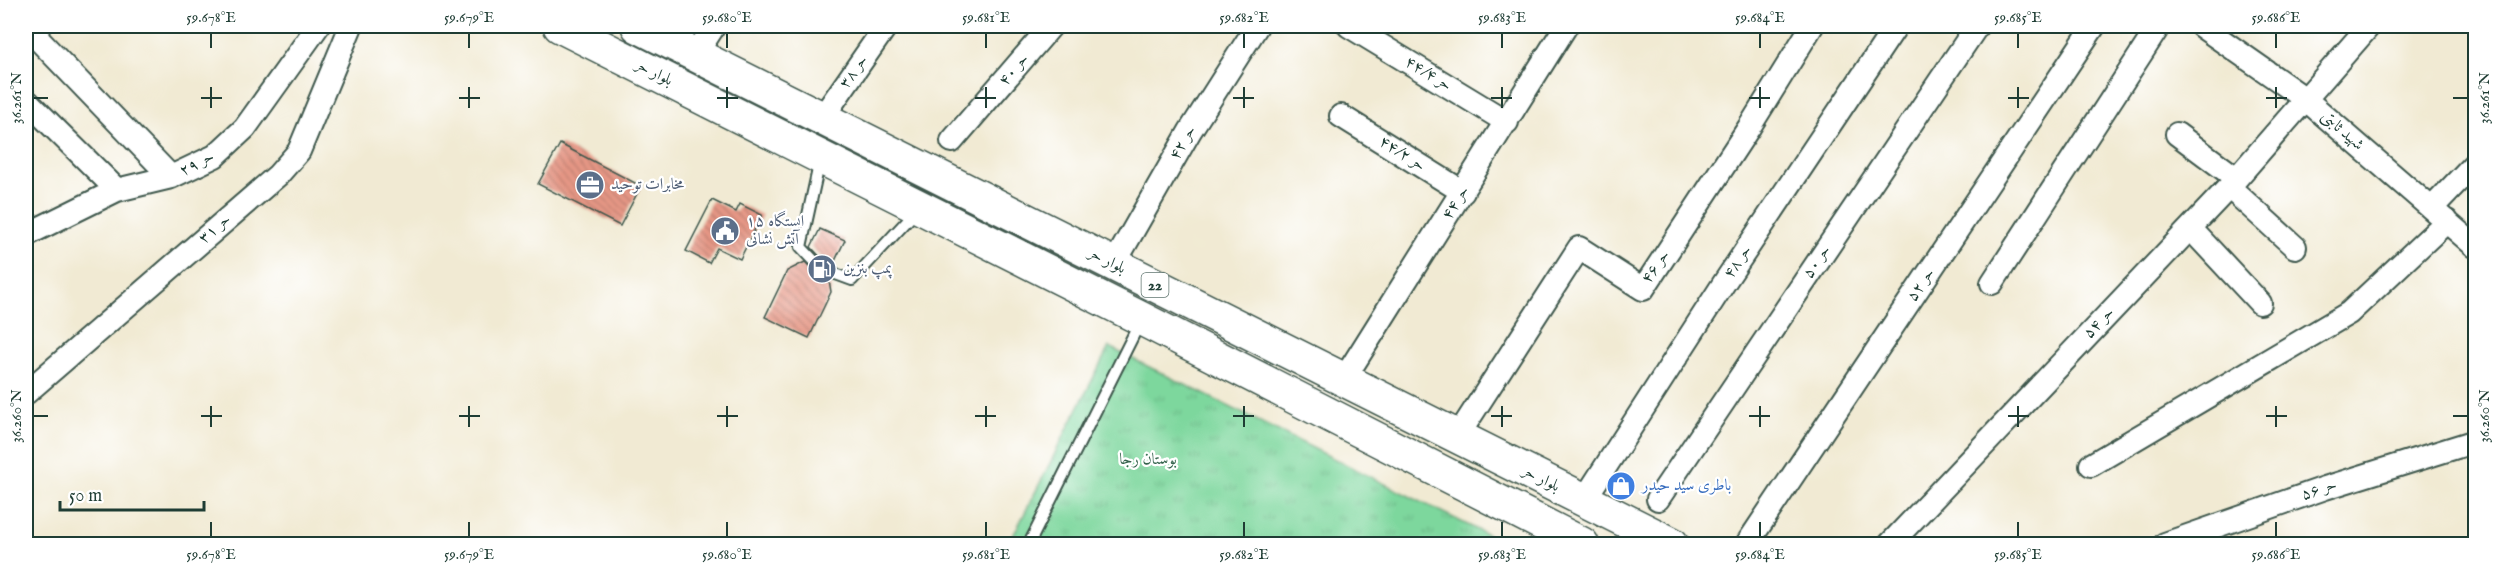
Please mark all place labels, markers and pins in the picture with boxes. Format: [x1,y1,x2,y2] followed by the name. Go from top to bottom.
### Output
[574,169,606,201] office icon: مخابرات توحید
[611,175,685,195] place label: مخابرات توحید
[746,210,804,250] place label: ایستگاه ۱۵ آتش نشانی
[709,215,741,247] public building icon: ایستگاه ۱۵ آتش نشانی
[806,253,838,285] fuel station icon: پمپ بنزین
[843,259,893,280] place label: پمپ بنزین
[1605,470,1637,502] shop icon: باطری سید حیدر
[1640,476,1731,496] place label: باطری سید حیدر

